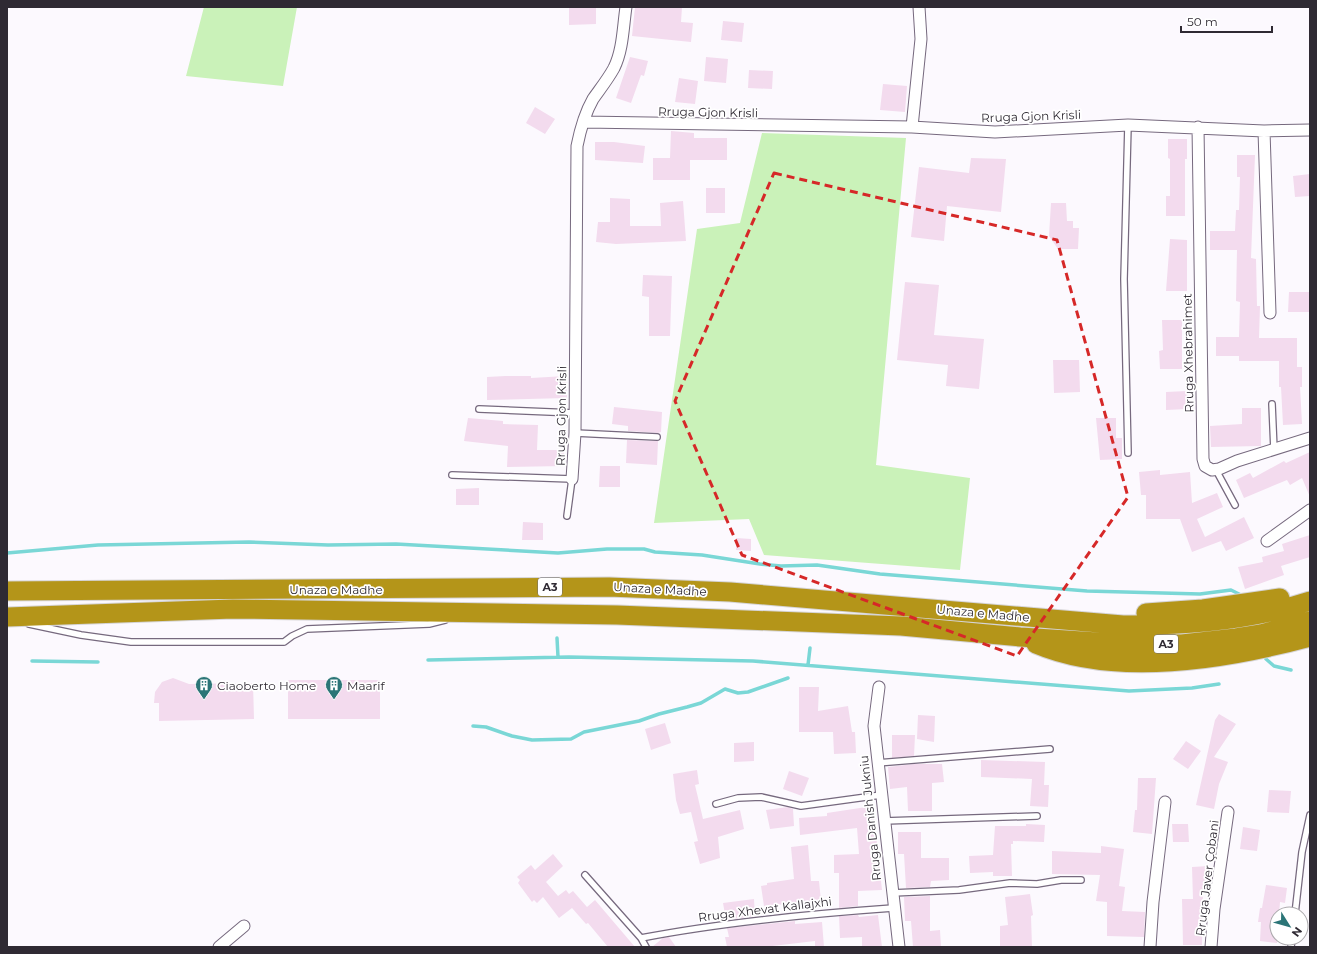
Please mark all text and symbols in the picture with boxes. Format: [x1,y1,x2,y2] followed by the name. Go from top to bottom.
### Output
[1181,8,1272,34] scale bar
[1187,14,1218,29] text: 50 m
[658,104,758,120] street label: Rruga Gjon Krisli
[981,107,1081,125] street label: Rruga Gjon Krisli
[1179,293,1197,413] street label: Rruga Xhebrahimet
[553,366,569,466] street label: Rruga Gjon Krisli
[538,578,562,596] road number: A3
[613,579,707,599] street label: Unaza e Madhe
[289,582,383,597] street label: Unaza e Madhe
[936,601,1030,625] street label: Unaza e Madhe
[1154,635,1178,653] road number: A3
[194,675,214,700] building icon: Ciaoberto Home
[324,675,344,700] building icon: Maarif
[217,678,316,693] place label: Ciaoberto Home
[347,678,386,693] place label: Maarif
[856,755,884,881] street label: Rruga Danish Jukniu
[1192,819,1222,937] street label: Rruga Javer Çobani
[697,893,833,925] street label: Rruga Xhevat Kallajxhi
[1269,906,1309,946] north arrow
[1289,924,1305,940] text: N

